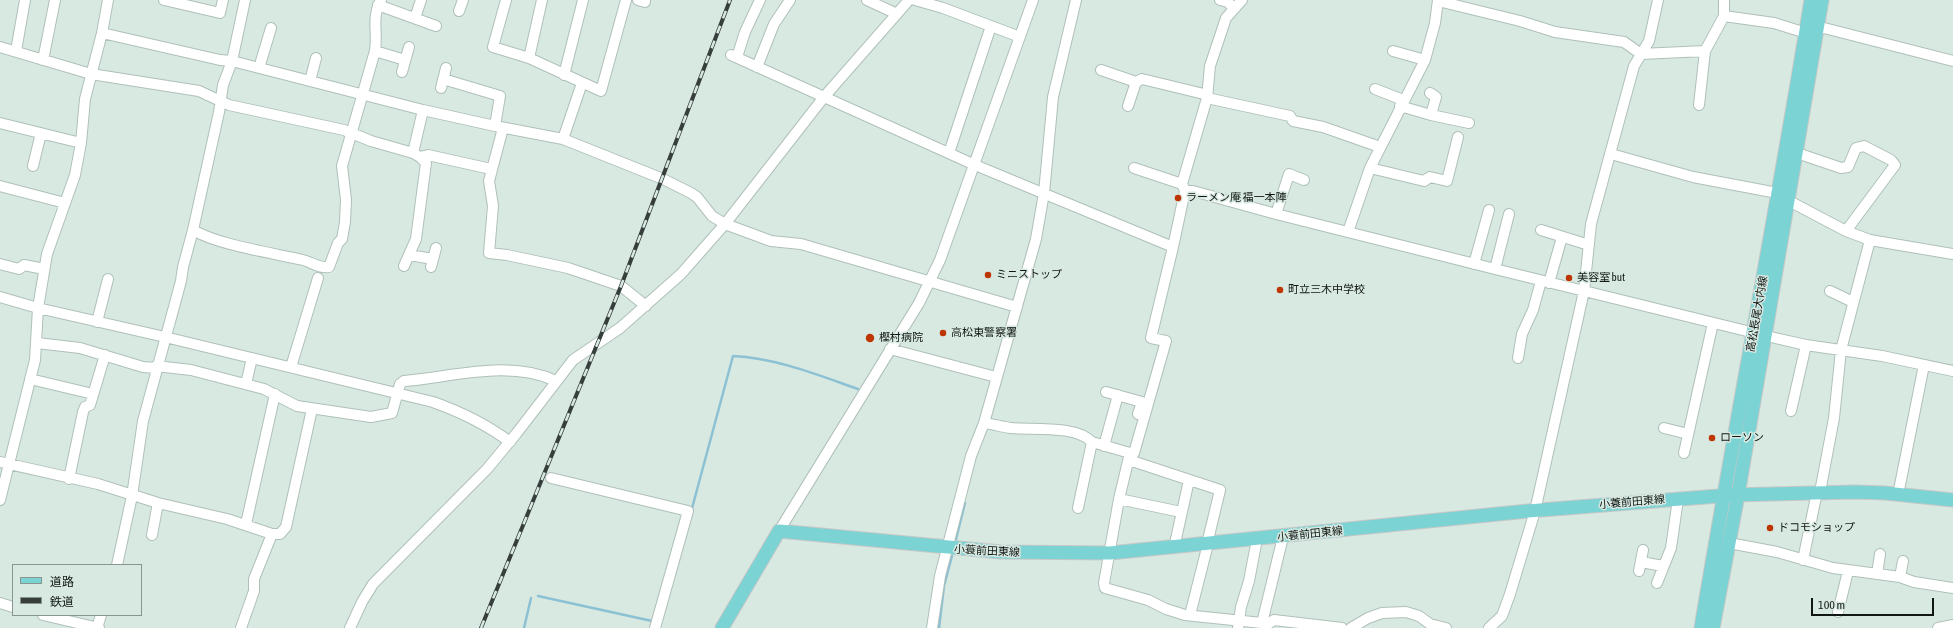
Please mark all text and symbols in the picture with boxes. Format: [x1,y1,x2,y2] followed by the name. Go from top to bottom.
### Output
[1186,191,1287,205] place label: ラーメン庵 福一本陣
[1173,193,1183,203] marker: ラーメン庵 福一本陣
[996,268,1062,282] place label: ミニストップ
[983,270,993,280] marker: ミニストップ
[1577,271,1625,285] place label: 美容室 but
[1564,273,1574,283] marker: 美容室 but
[1744,275,1770,353] street label: 高松長尾大内線
[1288,283,1365,297] place label: 町立三木中学校
[1275,285,1285,295] marker: 町立三木中学校
[951,326,1017,340] place label: 高松東警察署
[938,328,948,338] marker: 高松東警察署
[879,331,923,345] place label: 樫村病院
[864,332,876,344] marker: 樫村病院
[1720,431,1764,445] place label: ローソン
[1707,433,1717,443] marker: ローソン
[1599,493,1665,511] street label: 小蓑前田東線
[1778,521,1855,535] place label: ドコモショップ
[1765,523,1775,533] marker: ドコモショップ
[1276,524,1344,544] street label: 小蓑前田東線
[954,543,1020,559] street label: 小蓑前田東線
[12,564,142,616] legend
[50,575,74,589] text: 道路
[1813,590,1936,616] scale bar
[50,595,74,609] text: 鉄道
[1818,598,1845,612] text: 100 m

